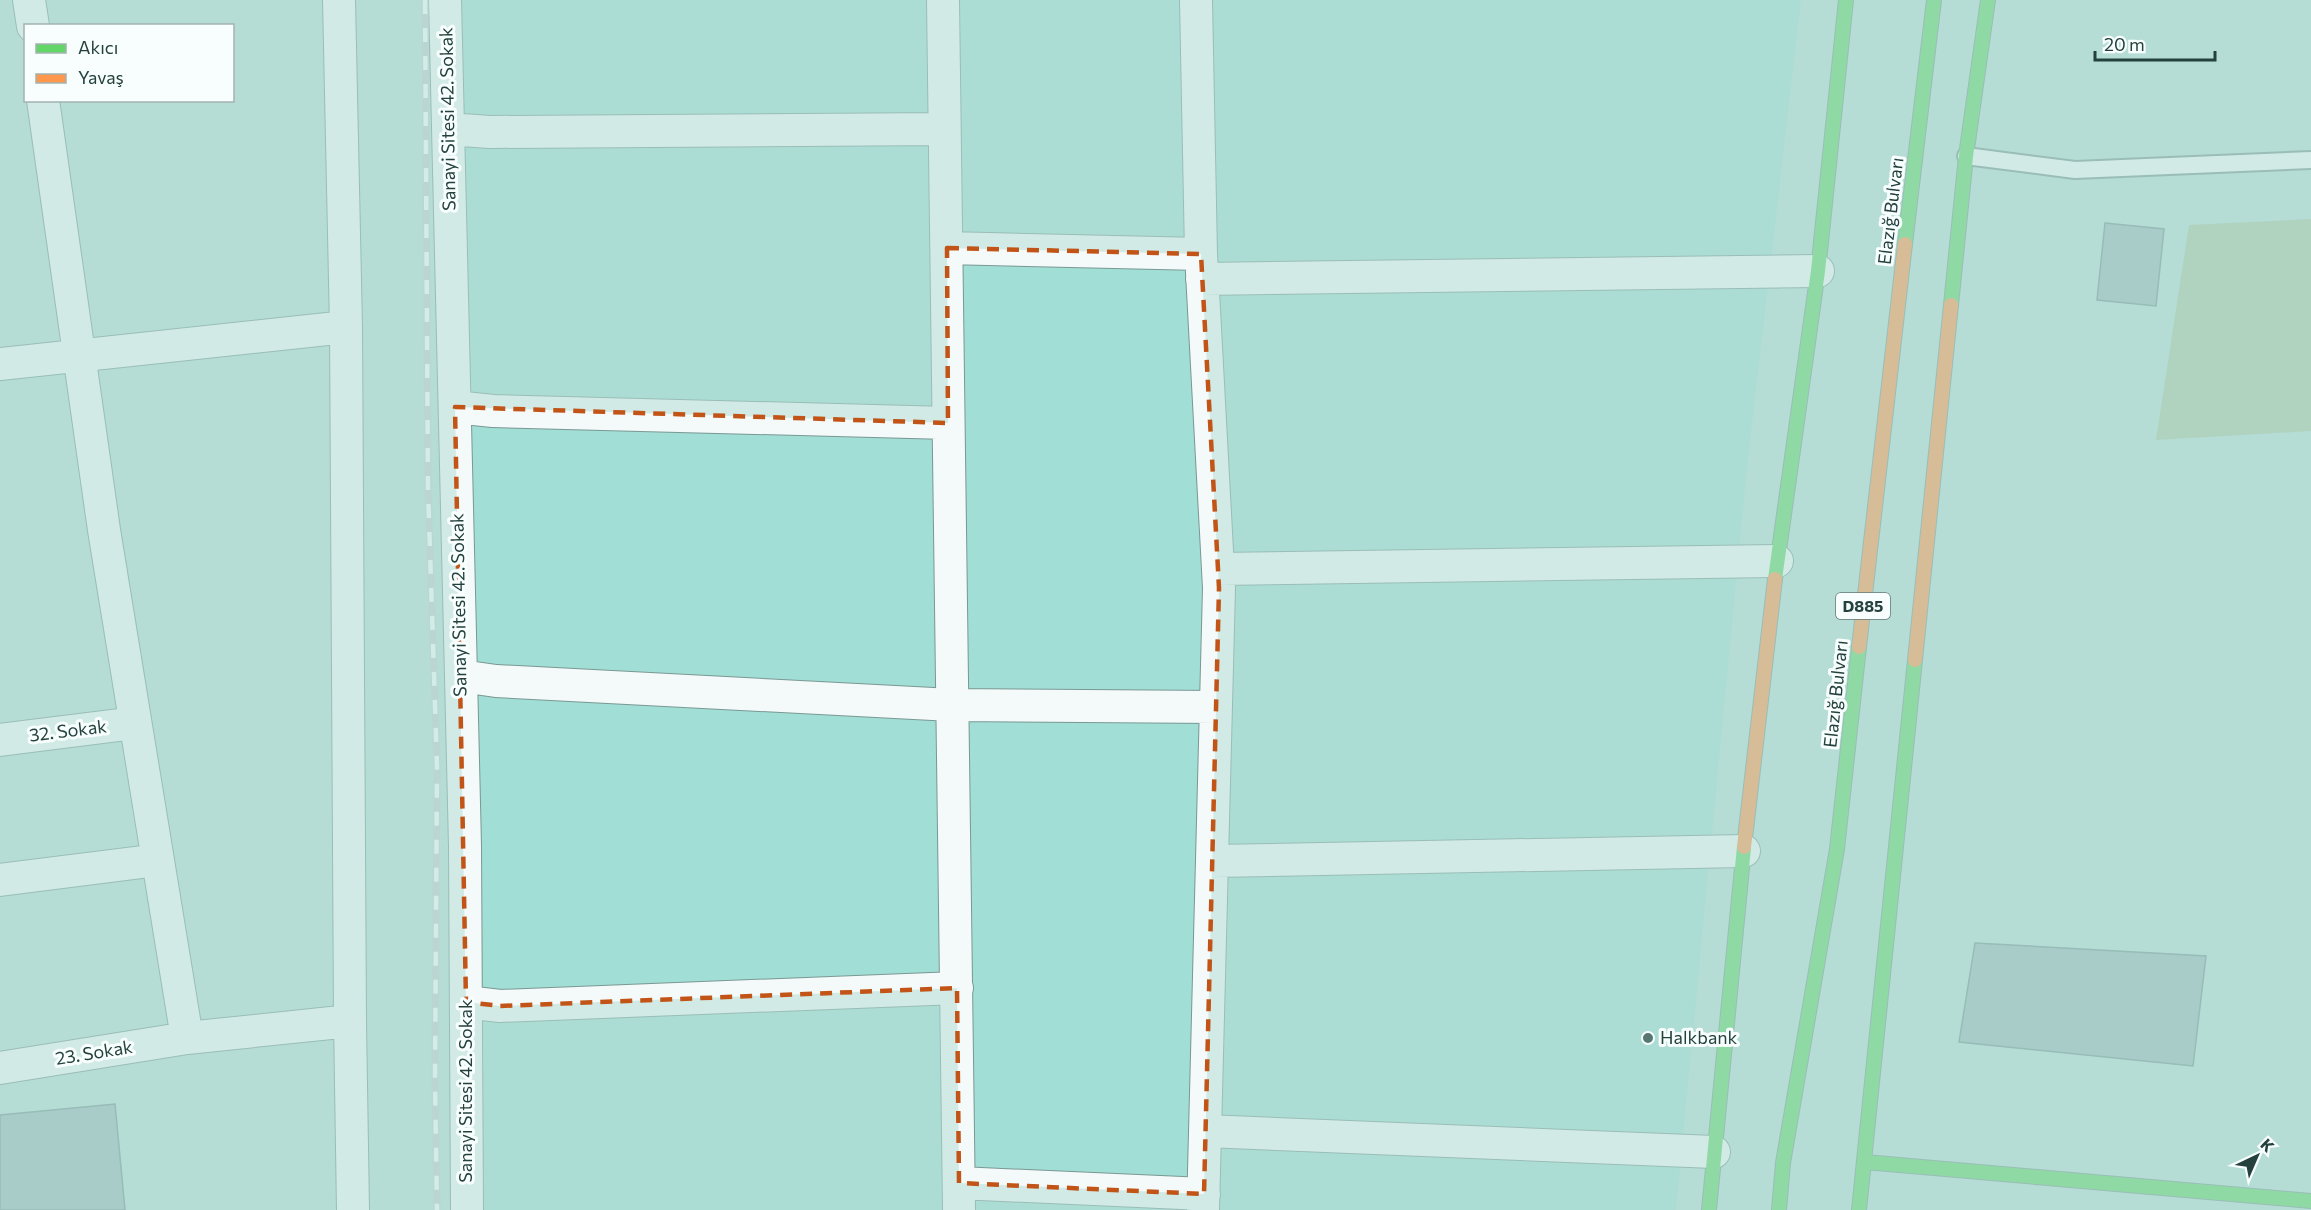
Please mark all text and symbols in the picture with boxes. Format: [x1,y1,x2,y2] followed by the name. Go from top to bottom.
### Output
[24,24,234,102] legend
[2095,24,2215,62] scale bar
[434,27,460,211] street label: Sanayi Sitesi 42. Sokak
[2104,33,2145,55] text: 20 m
[78,36,118,58] text: Akıcı
[78,66,124,88] text: Yavaş
[1873,156,1908,266] street label: Elazığ Bulvarı
[445,513,471,697] street label: Sanayi Sitesi 42. Sokak
[1836,593,1890,619] road number: D885
[1818,639,1852,749] street label: Elazığ Bulvarı
[28,714,108,746] street label: 32. Sokak
[454,999,476,1183] street label: Sanayi Sitesi 42. Sokak
[1660,1026,1738,1048] place label: Halkbank
[1641,1031,1655,1045] marker: Halkbank
[54,1035,134,1069] street label: 23. Sokak
[2227,1126,2287,1186] north arrow
[2257,1134,2278,1156] text: K

